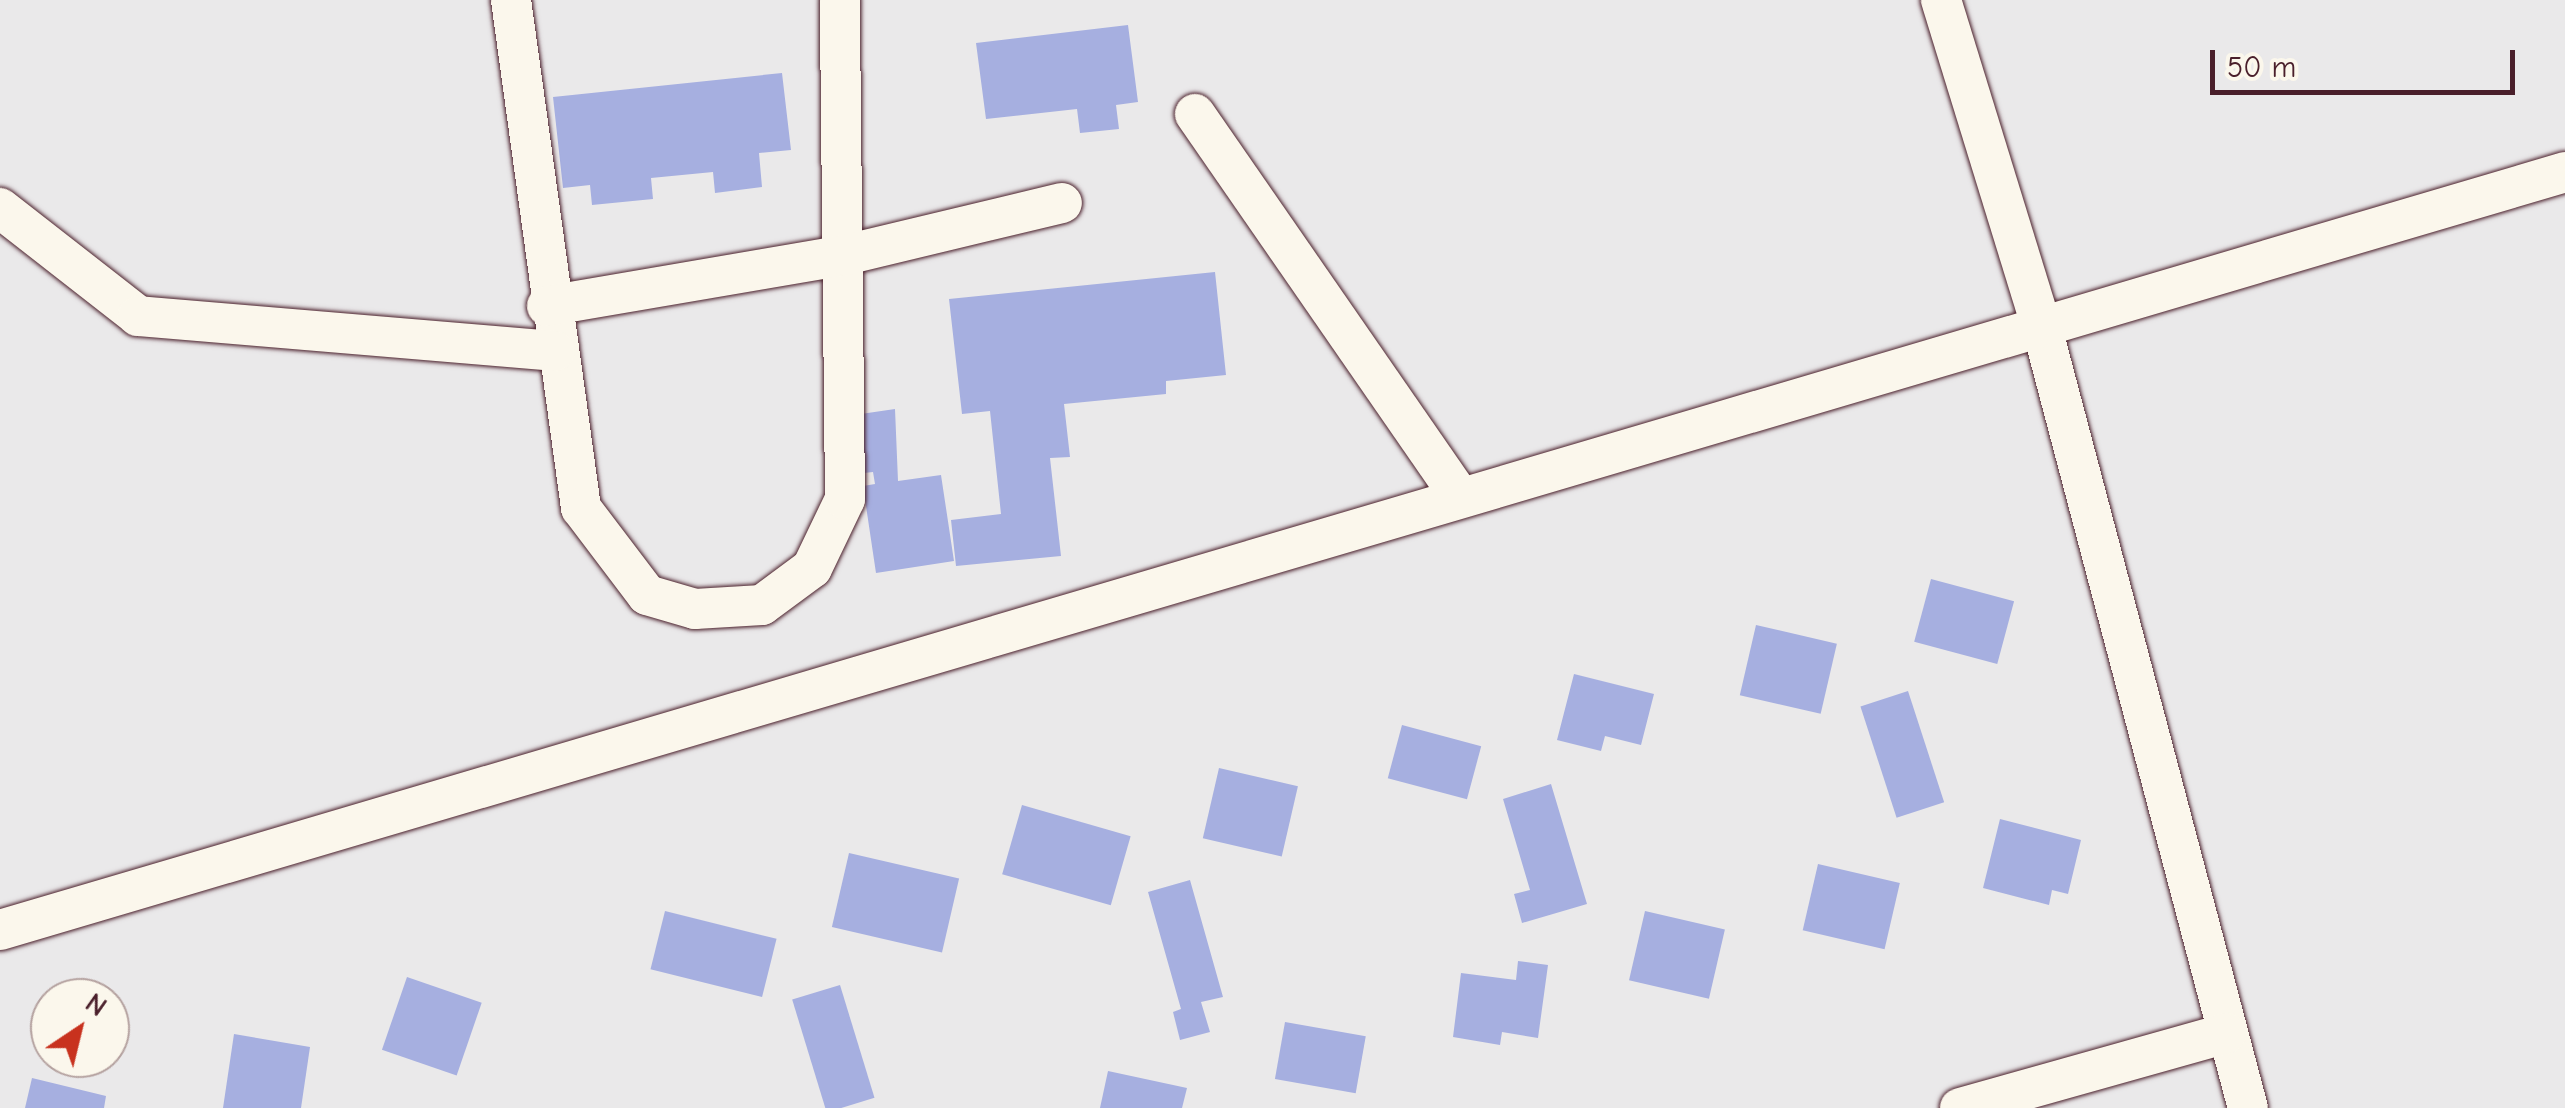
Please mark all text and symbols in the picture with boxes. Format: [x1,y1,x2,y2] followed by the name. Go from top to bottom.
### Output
[2215,30,2520,92] scale bar
[2227,50,2296,85] text: 50 m
[30,978,130,1078] north arrow
[79,987,113,1023] text: N

